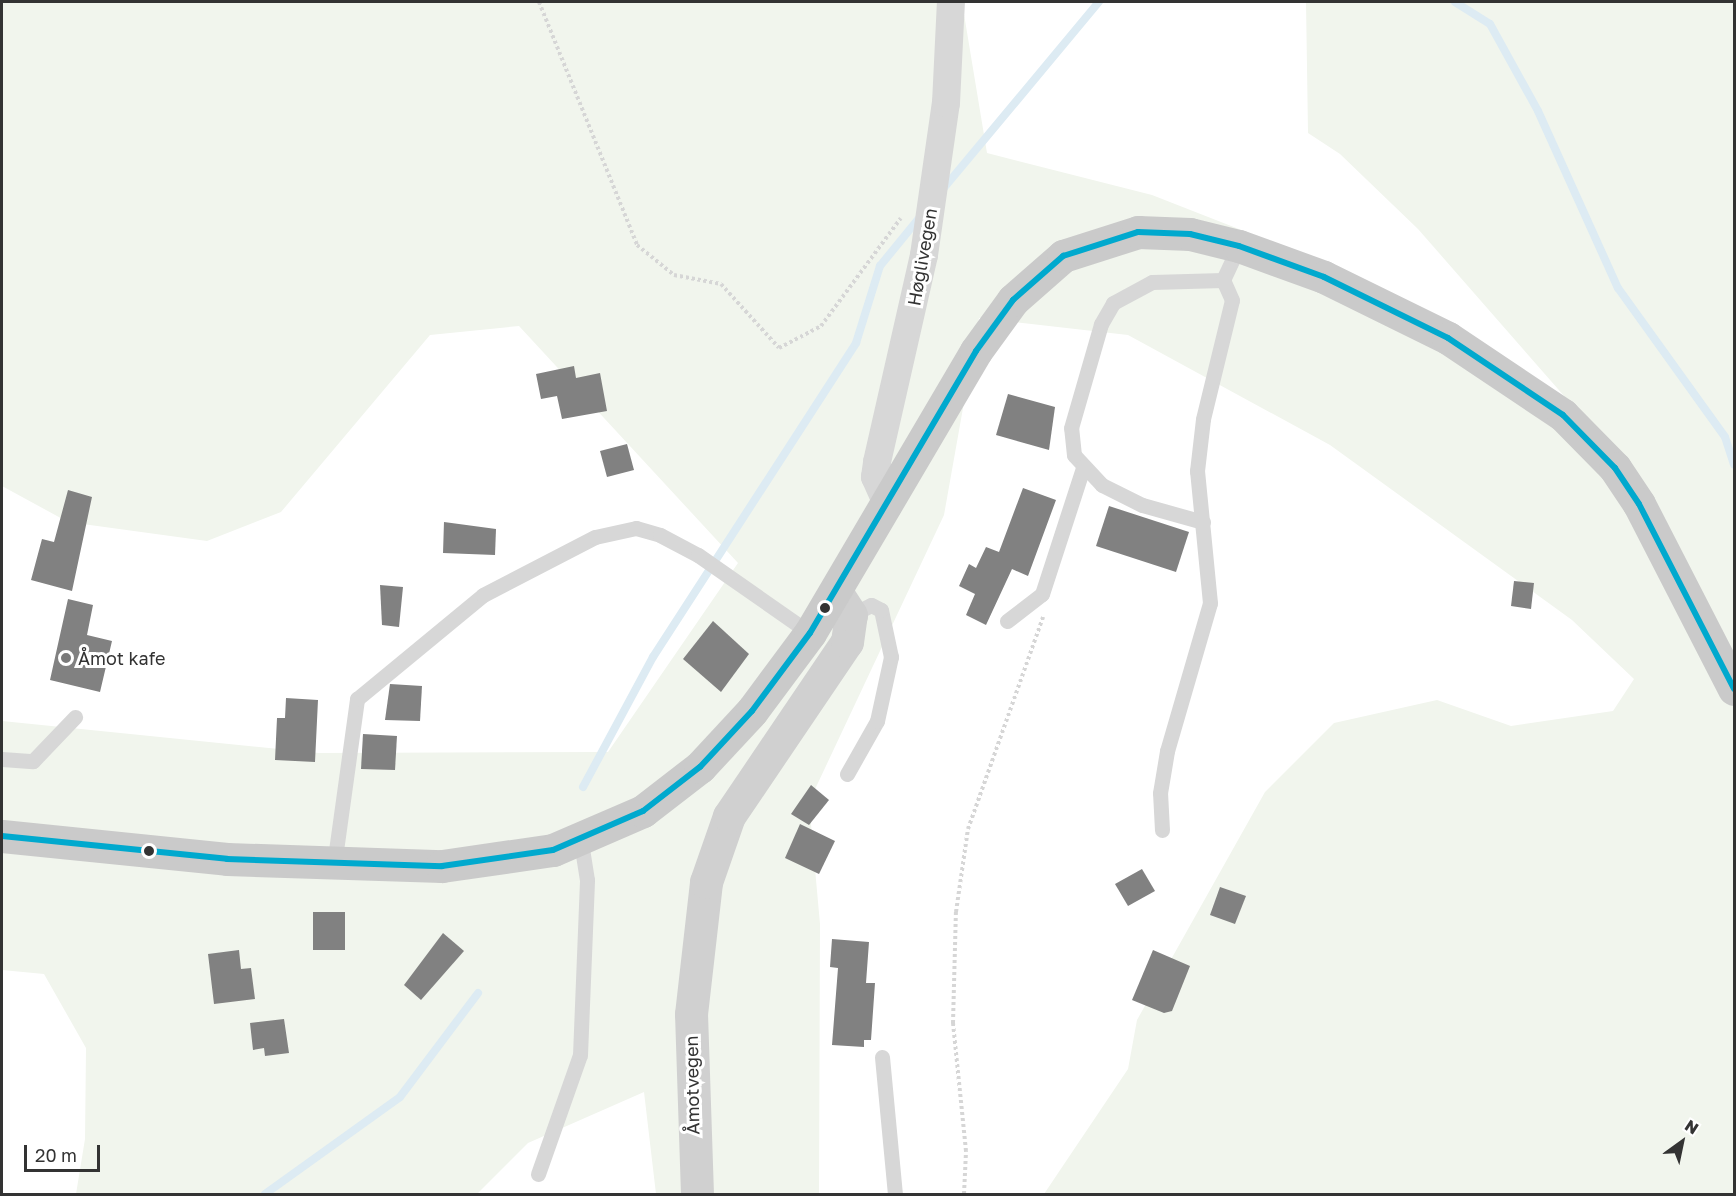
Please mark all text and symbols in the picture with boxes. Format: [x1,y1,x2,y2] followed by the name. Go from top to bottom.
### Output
[903,206,941,308] street label: Høglivegen
[819,602,831,614] unlabelled marker
[78,647,165,669] place label: Åmot kafe
[59,651,73,665] marker: Åmot kafe
[143,845,155,857] unlabelled marker
[680,1035,704,1135] street label: Åmotvegen
[1652,1112,1712,1172] north arrow
[1681,1115,1702,1139] text: N
[27,1133,104,1171] scale bar
[35,1144,77,1166] text: 20 m

